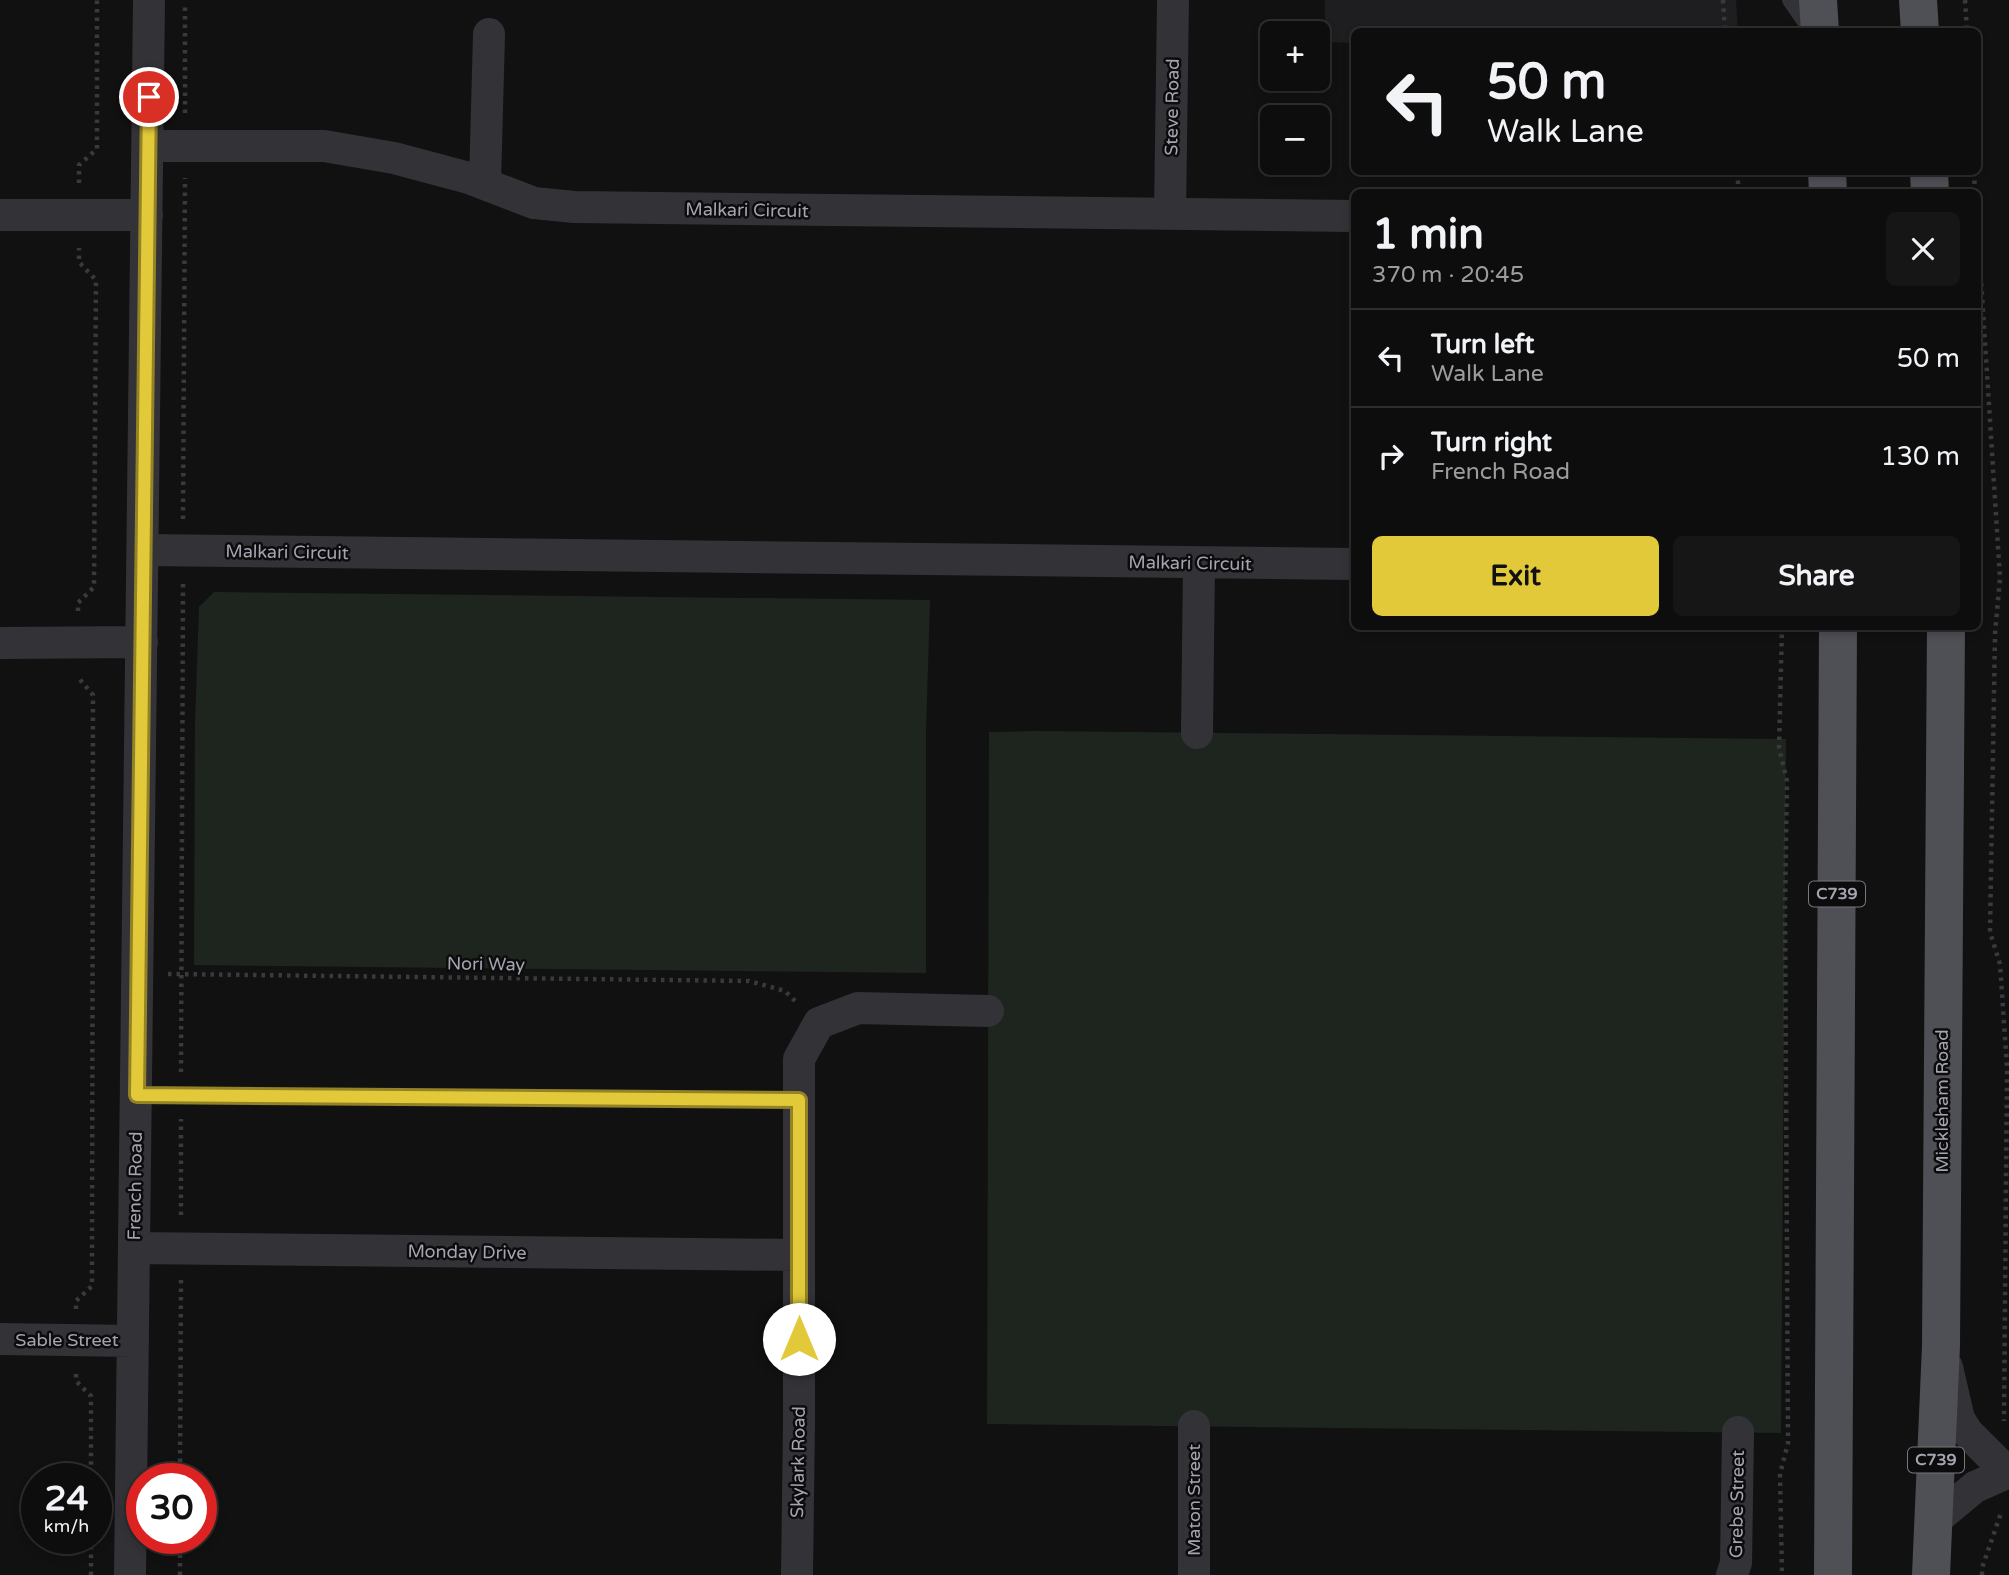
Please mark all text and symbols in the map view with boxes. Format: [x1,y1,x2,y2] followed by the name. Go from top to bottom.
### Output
[1260,21,1330,175] map controls
[1260,21,1330,91] button: +
[1487,53,1606,112] text: 50 m
[1372,56,1463,147] icon: left
[1160,58,1184,156] street label: Steve Road
[119,67,179,127] pin
[130,78,168,116] icon: arrive
[1260,105,1330,175] button: −
[1487,113,1644,151] text: Walk Lane
[685,198,809,222] street label: Malkari Circuit
[1372,209,1484,260] text: 1 min
[1886,212,1960,286] button: close
[1372,261,1524,289] text: 370 m · 20:45
[1431,329,1534,360] text: Turn left
[1372,339,1410,377] icon: left
[1897,343,1960,374] text: 50 m
[1431,360,1544,388] text: Walk Lane
[1431,427,1552,458] text: Turn right
[1372,437,1410,475] icon: right
[1880,441,1960,472] text: 130 m
[1431,458,1570,486] text: French Road
[1372,536,1659,616] button: Exit
[1673,536,1960,616] button: Share
[225,540,349,564] street label: Malkari Circuit
[1128,551,1252,575] street label: Malkari Circuit
[1809,881,1865,906] road number: C739
[447,952,526,976] street label: Nori Way
[1931,1029,1953,1173] street label: Mickleham Road
[123,1131,147,1241] street label: French Road
[407,1240,527,1264] street label: Monday Drive
[762,1302,836,1376] position arrow
[15,1329,119,1351] street label: Sable Street
[786,1406,810,1518] street label: Skylark Road
[1183,1444,1205,1556] street label: Maton Street
[1908,1448,1964,1472] road number: C739
[1725,1450,1749,1558] street label: Grebe Street
[126,1463,217,1554] speed limit sign: 30
[45,1478,88,1520] text: 24
[44,1515,89,1537] text: km/h

